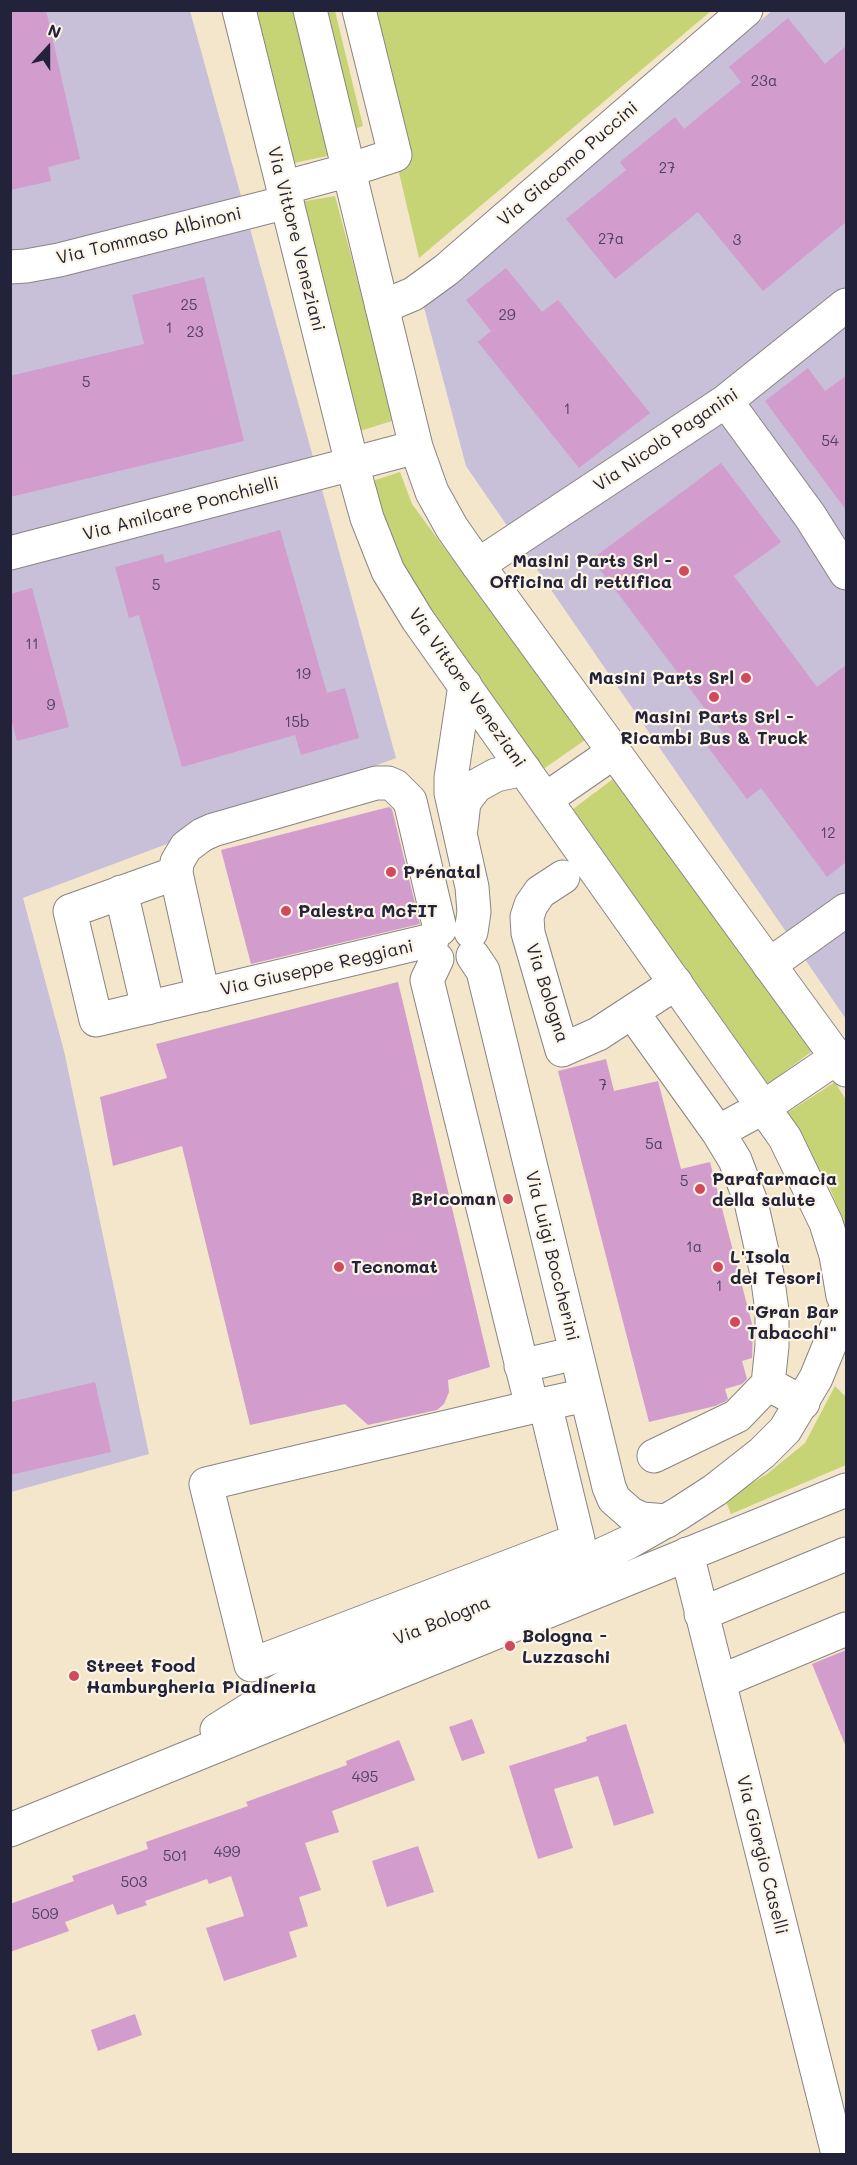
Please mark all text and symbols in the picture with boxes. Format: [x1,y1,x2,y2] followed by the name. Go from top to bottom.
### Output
[18,18,78,78] north arrow
[45,19,64,43] text: N
[751,72,777,90] house number: 23a
[493,97,643,231] street label: Via Giacomo Puccini
[263,144,329,334] street label: Via Vittore Veneziani
[659,159,675,177] house number: 27
[54,203,244,269] street label: Via Tommaso Albinoni
[598,230,624,248] house number: 27a
[733,231,741,249] house number: 3
[180,296,198,314] house number: 25
[498,306,516,324] house number: 29
[166,319,172,337] house number: 1
[186,323,204,341] house number: 23
[82,373,90,391] house number: 5
[590,384,742,496] street label: Via Nicolò Paganini
[564,400,570,418] house number: 1
[821,432,839,450] house number: 54
[81,472,281,546] street label: Via Amilcare Ponchielli
[489,550,672,592] place label: Masini Parts Srl - Officina di rettifica
[677,564,691,578] marker: Masini Parts Srl - Officina di rettifica
[152,576,160,594] house number: 5
[404,604,530,772] street label: Via Vittore Veneziani
[25,635,39,653] house number: 11
[295,665,311,683] house number: 19
[589,667,734,689] place label: Masini Parts Srl
[739,671,753,685] marker: Masini Parts Srl
[707,690,721,704] marker: Masini Parts Srl - Ricambi Bus & Truck
[47,696,55,714] house number: 9
[620,706,808,748] place label: Masini Parts Srl - Ricambi Bus & Truck
[284,713,310,731] house number: 15b
[820,824,836,842] house number: 12
[403,861,481,883] place label: Prénatal
[384,865,398,879] marker: Prénatal
[298,900,438,922] place label: Palestra McFIT
[279,904,293,918] marker: Palestra McFIT
[218,935,416,1001] street label: Via Giuseppe Reggiani
[521,941,573,1045] street label: Via Bologna
[599,1076,607,1094] house number: 7
[645,1135,663,1153] house number: 5a
[712,1168,837,1210] place label: Parafarmacia della salute
[520,1169,584,1343] street label: Via Luigi Boccherini
[680,1172,688,1190] house number: 5
[693,1182,707,1196] marker: Parafarmacia della salute
[411,1188,496,1210] place label: Bricoman
[501,1192,515,1206] marker: Bricoman
[686,1238,702,1256] house number: 1a
[730,1246,822,1288] place label: L'Isola dei Tesori
[351,1256,438,1278] place label: Tecnomat
[332,1260,346,1274] marker: Tecnomat
[711,1260,725,1274] marker: L'Isola dei Tesori
[716,1277,722,1295] house number: 1
[747,1301,839,1344] place label: "Gran Bar Tabacchi"
[728,1315,742,1329] marker: "Gran Bar Tabacchi"
[390,1592,494,1650] street label: Via Bologna
[522,1625,611,1668] place label: Bologna - Luzzaschi
[503,1639,517,1653] marker: Bologna - Luzzaschi
[86,1655,316,1698] place label: Street Food Hamburgheria Piadineria
[67,1669,81,1683] marker: Street Food Hamburgheria Piadineria
[352,1768,378,1786] house number: 495
[732,1773,792,1937] street label: Via Giorgio Caselli
[214,1843,240,1861] house number: 499
[163,1847,187,1865] house number: 501
[121,1873,147,1891] house number: 503
[32,1905,58,1923] house number: 509

